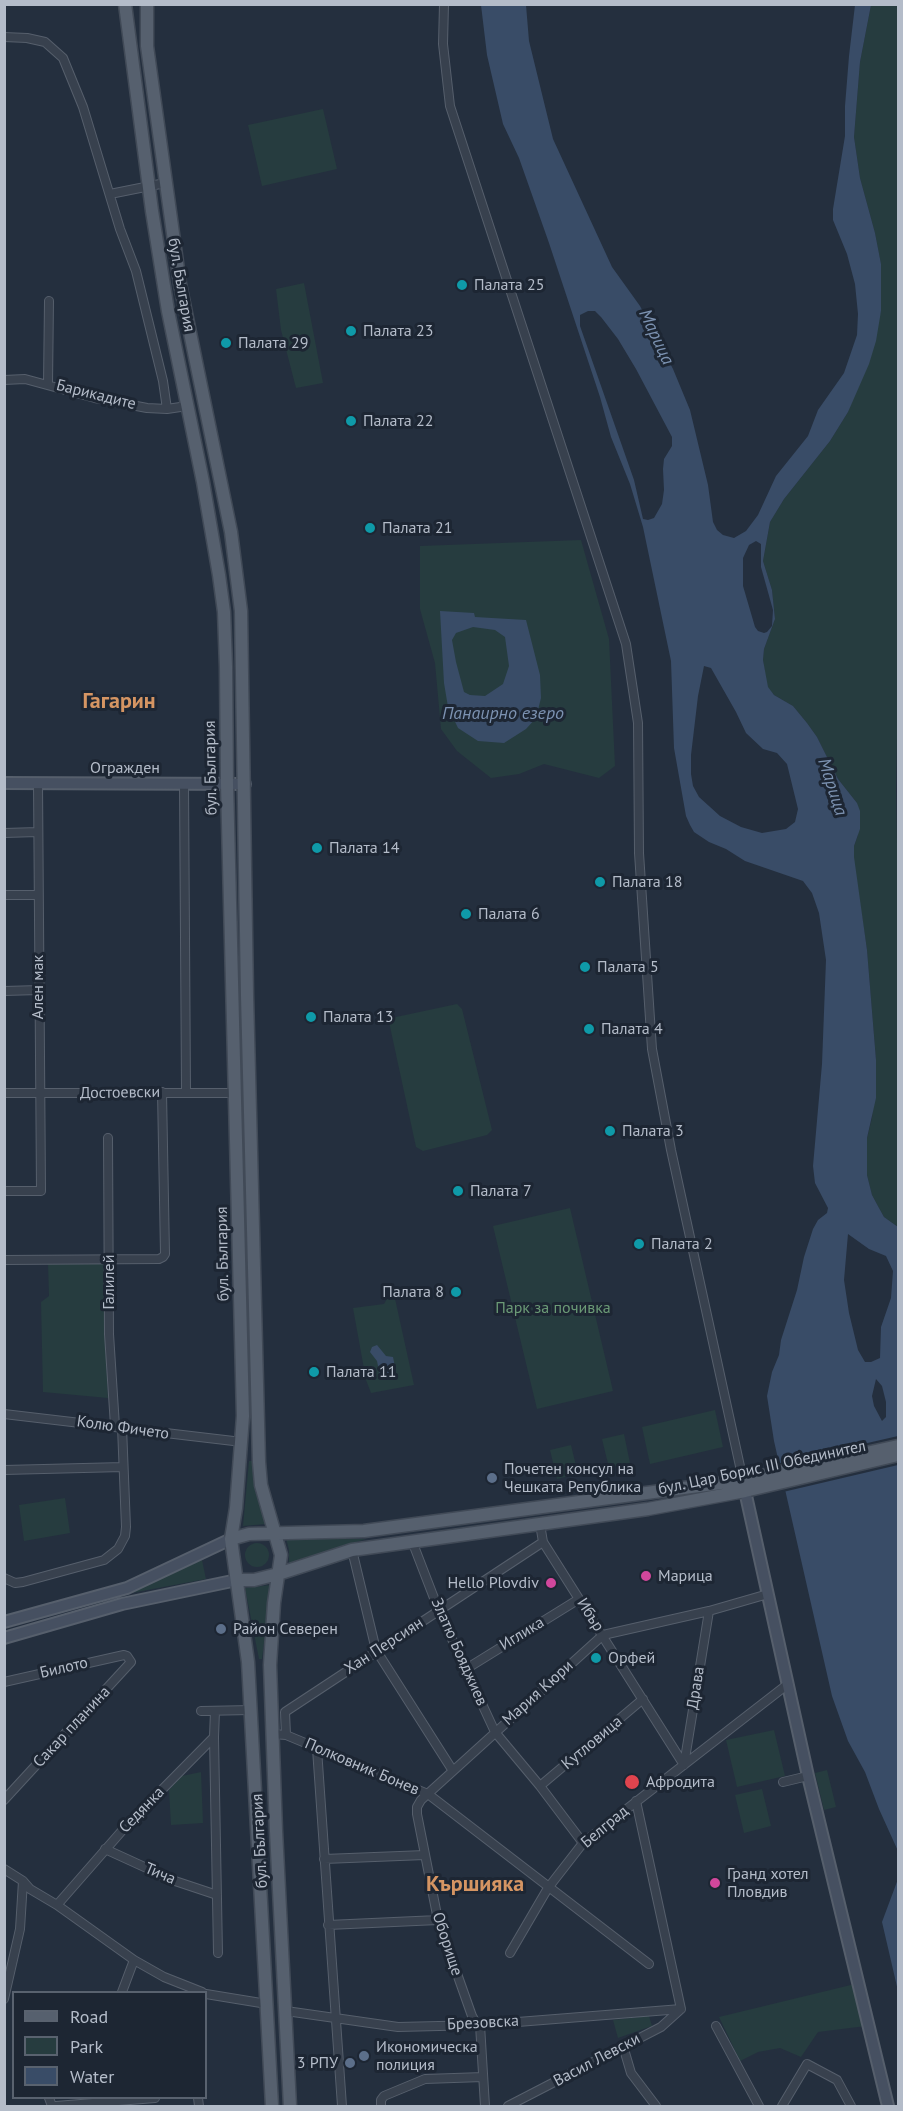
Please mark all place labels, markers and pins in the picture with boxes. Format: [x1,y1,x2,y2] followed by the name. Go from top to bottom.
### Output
[474,275,544,295] place label: Палата 25
[455,278,469,292] marker: Палата 25
[363,321,433,341] place label: Палата 23
[344,324,358,338] marker: Палата 23
[238,333,308,353] place label: Палата 29
[219,336,233,350] marker: Палата 29
[363,411,433,431] place label: Палата 22
[344,414,358,428] marker: Палата 22
[382,518,452,538] place label: Палата 21
[363,521,377,535] marker: Палата 21
[329,838,399,858] place label: Палата 14
[310,841,324,855] marker: Палата 14
[612,872,682,892] place label: Палата 18
[593,875,607,889] marker: Палата 18
[478,904,540,924] place label: Палата 6
[459,907,473,921] marker: Палата 6
[597,957,659,977] place label: Палата 5
[578,960,592,974] marker: Палата 5
[323,1007,393,1027] place label: Палата 13
[304,1010,318,1024] marker: Палата 13
[601,1019,663,1039] place label: Палата 4
[582,1022,596,1036] marker: Палата 4
[622,1121,684,1141] place label: Палата 3
[603,1124,617,1138] marker: Палата 3
[470,1181,532,1201] place label: Палата 7
[451,1184,465,1198] marker: Палата 7
[651,1234,713,1254] place label: Палата 2
[632,1237,646,1251] marker: Палата 2
[382,1282,444,1302] place label: Палата 8
[449,1285,463,1299] marker: Палата 8
[326,1362,396,1382] place label: Палата 11
[307,1365,321,1379] marker: Палата 11
[504,1459,641,1497] place label: Почетен консул на Чешката Република
[485,1471,499,1485] marker: Почетен консул на Чешката Република
[658,1566,713,1586] place label: Марица
[639,1569,653,1583] marker: Марица
[448,1573,539,1593] place label: Hello Plovdiv
[544,1576,558,1590] marker: Hello Plovdiv
[233,1619,338,1639] place label: Район Северен
[214,1622,228,1636] marker: Район Северен
[608,1648,655,1668] place label: Орфей
[589,1651,603,1665] marker: Орфей
[646,1772,715,1792] place label: Афродита
[623,1773,641,1791] marker: Афродита
[727,1864,809,1902] place label: Гранд хотел Пловдив
[708,1876,722,1890] marker: Гранд хотел Пловдив
[376,2037,478,2075] place label: Икономическа полиция
[357,2049,371,2063] marker: Икономическа полиция
[297,2053,338,2073] place label: 3 РПУ
[343,2056,357,2070] marker: 3 РПУ

